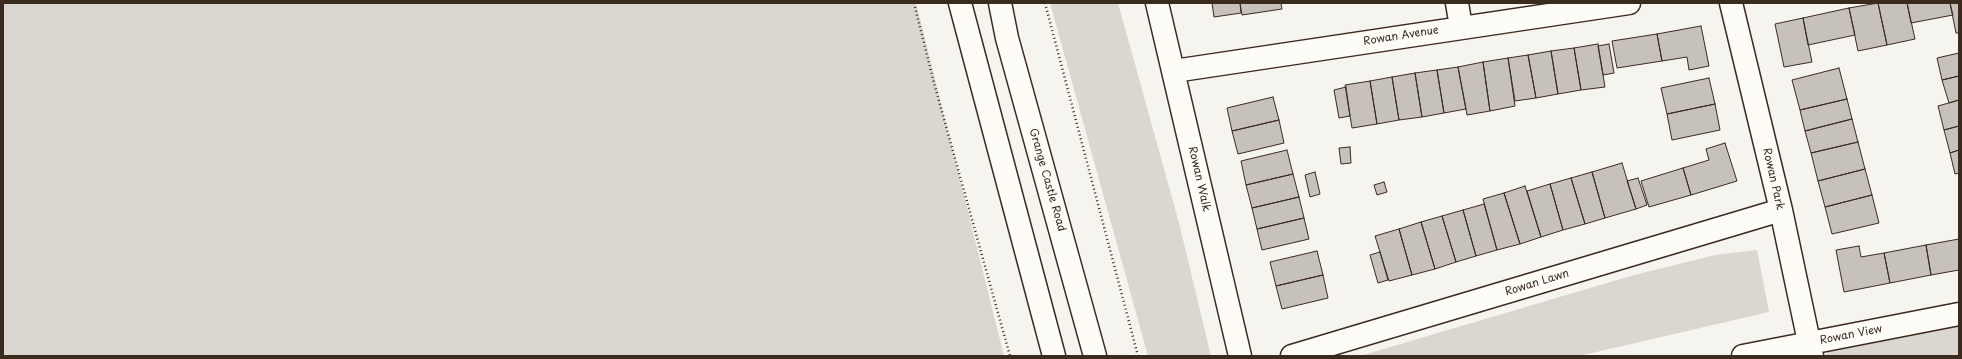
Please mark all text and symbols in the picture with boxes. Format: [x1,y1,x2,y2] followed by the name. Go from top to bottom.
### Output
[1362,24,1440,48] street label: Rowan Avenue
[1026,127,1068,233] street label: Grange Castle Road
[1185,145,1213,213] street label: Rowan Walk
[1759,147,1787,211] street label: Rowan Park
[1503,267,1571,299] street label: Rowan Lawn
[1819,322,1883,348] street label: Rowan View

